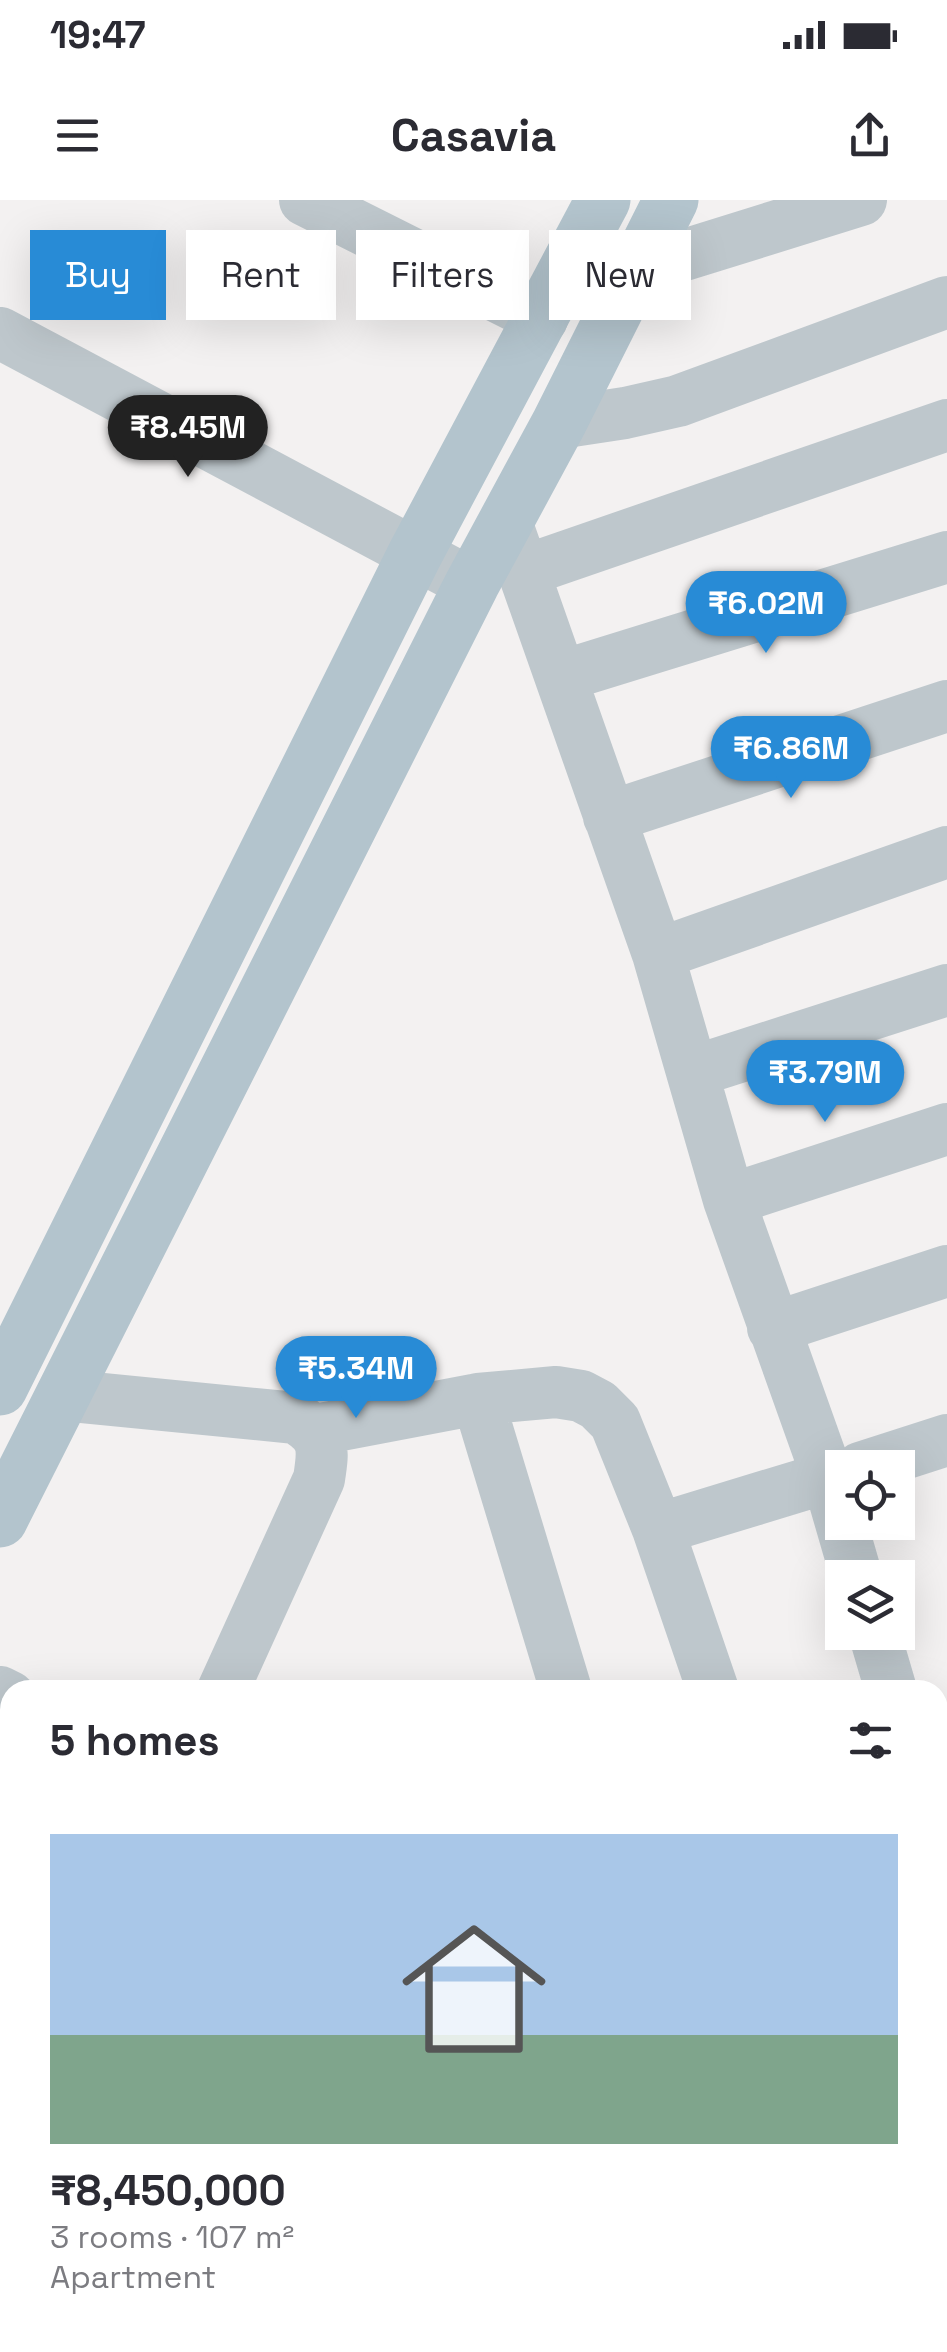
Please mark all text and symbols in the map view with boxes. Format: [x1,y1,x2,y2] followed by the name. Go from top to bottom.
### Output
[50,11,146,59] text: 19:47
[391,107,556,164] text: Casavia
[50,108,105,163] icon: menu
[842,108,897,163] icon: share
[30,230,166,320] chip: Buy
[186,230,336,320] chip: Rent
[356,230,529,320] chip: Filters
[549,230,691,320] chip: New
[107,395,269,480] pin: ₹8.45M
[130,407,246,447] text: ₹8.45M
[685,571,847,656] pin: ₹6.02M
[708,583,824,623] text: ₹6.02M
[710,716,872,801] pin: ₹6.86M
[733,728,849,768] text: ₹6.86M
[744,1040,906,1125] pin: ₹3.79M
[768,1052,882,1092] text: ₹3.79M
[275,1336,437,1421] pin: ₹5.34M
[298,1348,414,1388] text: ₹5.34M
[825,1450,915,1650] map controls
[825,1450,915,1540] button: locate
[825,1560,915,1650] button: layers
[843,1713,898,1768] icon: filters
[50,1714,220,1767] text: 5 homes
[384,1899,564,2079] icon: home
[50,2164,286,2217] text: ₹8,450,000
[50,2217,294,2257] text: 3 rooms · 107 m²
[50,2257,216,2297] text: Apartment

